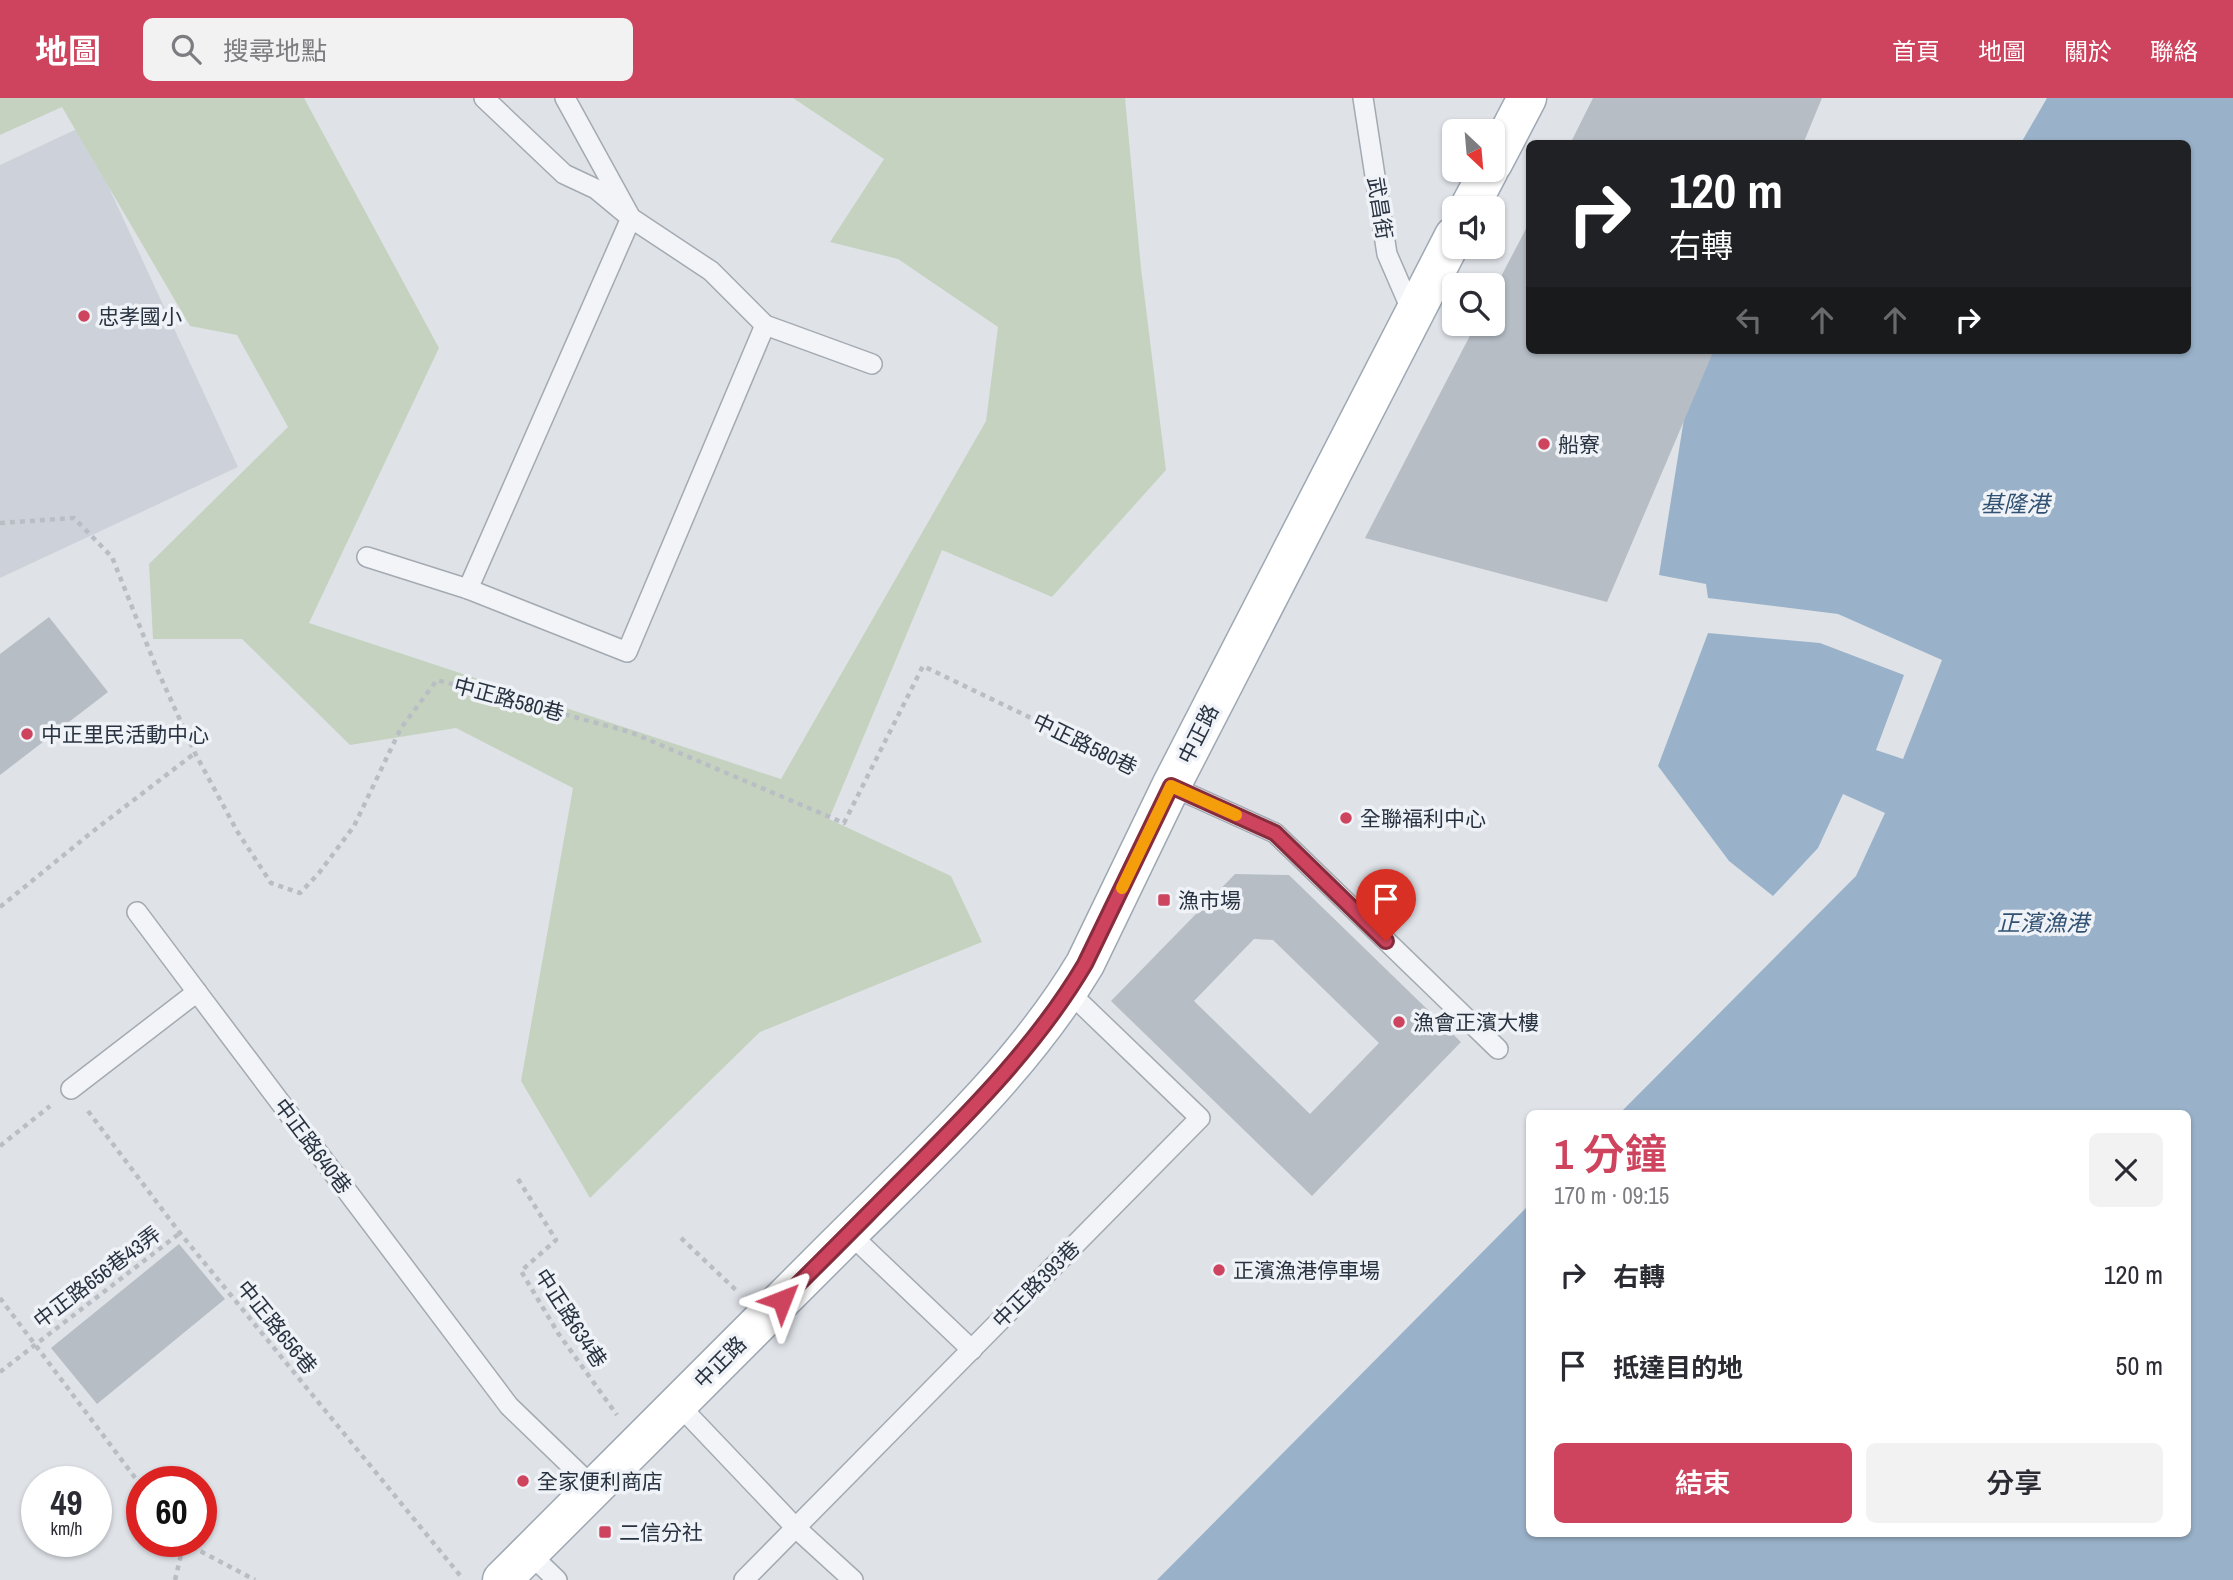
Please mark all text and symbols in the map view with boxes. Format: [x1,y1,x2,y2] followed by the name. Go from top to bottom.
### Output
[143,18,633,81] search box
[35,29,101,73] text: 地圖
[167,30,205,68] icon: search
[223,33,327,68] text: 搜尋地點
[1892,35,1940,67] text: 首頁
[1978,35,2026,67] text: 地圖
[2064,35,2112,67] text: 關於
[2150,35,2198,67] text: 聯絡
[1442,119,1505,182] north arrow
[1442,119,1505,336] map controls
[1669,157,1783,223] text: 120 m
[1554,168,1645,259] icon: right
[1361,175,1399,241] street label: 武昌街
[1442,196,1505,259] button: sound
[1669,224,1733,267] text: 右轉
[1442,273,1505,336] button: search
[1730,301,1768,339] icon: left
[1803,301,1841,339] icon: ahead
[1876,301,1914,339] icon: ahead
[1949,301,1987,339] icon: right
[98,302,182,331] place label: 忠孝國小
[76,308,92,324] marker: 忠孝國小
[1558,430,1600,459] place label: 船寮
[1536,436,1552,452] marker: 船寮
[1981,488,2053,519] water label: 基隆港
[451,670,567,728] street label: 中正路580巷
[1171,699,1225,769] street label: 中正路
[1028,706,1142,782] street label: 中正路580巷
[41,720,209,749] place label: 中正里民活動中心
[19,726,35,742] marker: 中正里民活動中心
[1360,804,1486,833] place label: 全聯福利中心
[1338,810,1354,826] marker: 全聯福利中心
[1356,869,1416,941] pin
[1367,880,1405,918] icon: arrive
[1178,886,1241,915] place label: 漁市場
[1156,892,1172,908] marker: 漁市場
[1997,907,2092,938] water label: 正濱漁港
[1413,1008,1539,1037] place label: 漁會正濱大樓
[1391,1014,1407,1030] marker: 漁會正濱大樓
[267,1092,359,1200] street label: 中正路640巷
[1554,1126,1667,1182] text: 1 分鐘
[2089,1133,2163,1207] button: close
[1554,1180,1669,1211] text: 170 m · 09:15
[27,1219,167,1335] street label: 中正路656巷43弄
[986,1234,1086,1334] street label: 中正路393巷
[1233,1256,1380,1285] place label: 正濱漁港停車場
[1554,1256,1592,1294] icon: right
[2104,1257,2163,1292] text: 120 m
[1613,1259,1665,1294] text: 右轉
[1211,1262,1227,1278] marker: 正濱漁港停車場
[528,1263,614,1373] street label: 中正路634巷
[745,1263,819,1337] position arrow
[230,1274,324,1380] street label: 中正路656巷
[687,1329,753,1395] street label: 中正路
[1554,1347,1592,1385] icon: arrive
[2116,1348,2163,1383] text: 50 m
[1613,1350,1743,1385] text: 抵達目的地
[1554,1443,1852,1523] button: 結束
[1866,1443,2163,1523] button: 分享
[126,1466,217,1557] speed limit sign: 60
[537,1467,663,1496] place label: 全家便利商店
[515,1473,531,1489] marker: 全家便利商店
[51,1479,82,1526] text: 49
[51,1516,83,1541] text: km/h
[619,1518,703,1547] place label: 二信分社
[597,1524,613,1540] marker: 二信分社

